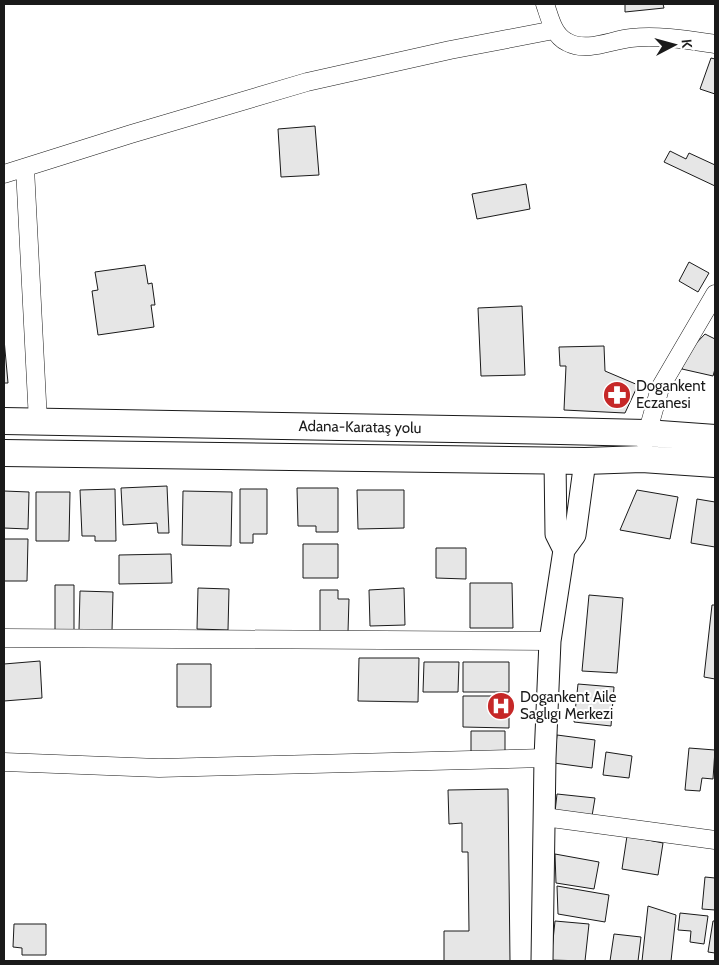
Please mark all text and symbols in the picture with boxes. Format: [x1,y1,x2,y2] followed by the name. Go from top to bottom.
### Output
[649,20,699,70] north arrow
[678,38,696,49] text: K
[636,377,706,412] place label: Dogankent Eczanesi
[602,380,632,410] pharmacy icon: Dogankent Eczanesi
[298,417,422,437] street label: Adana-Karataş yolu
[520,688,617,723] place label: Dogankent Aile Saglıgı Merkezi
[486,691,516,721] hospital icon: Dogankent Aile Saglıgı Merkezi

